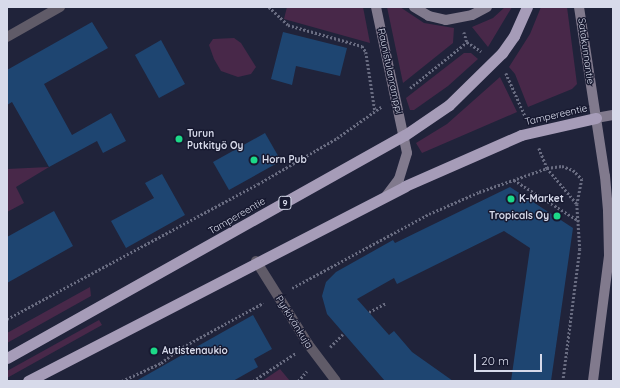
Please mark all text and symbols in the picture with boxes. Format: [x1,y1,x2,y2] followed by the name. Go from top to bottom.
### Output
[575,17,597,85] street label: Satakunnantie
[375,27,405,115] street label: Raunistulanramppi
[524,102,588,128] street label: Tampereentie
[187,127,243,150] place label: Turun Putkityö Oy
[174,134,184,144] marker: Turun Putkityö Oy
[262,154,307,166] place label: Horn Pub
[249,155,259,165] marker: Horn Pub
[519,193,564,205] place label: K-Market
[506,194,516,204] marker: K-Market
[206,195,268,237] street label: Tampereentie
[278,196,292,210] road number: 9
[489,210,549,222] place label: Tropicals Oy
[552,211,562,221] marker: Tropicals Oy
[273,293,315,351] street label: Pyrkivänkuja
[162,345,228,357] place label: Autistenaukio
[149,346,159,356] marker: Autistenaukio
[476,346,544,372] scale bar
[481,353,509,368] text: 20 m

